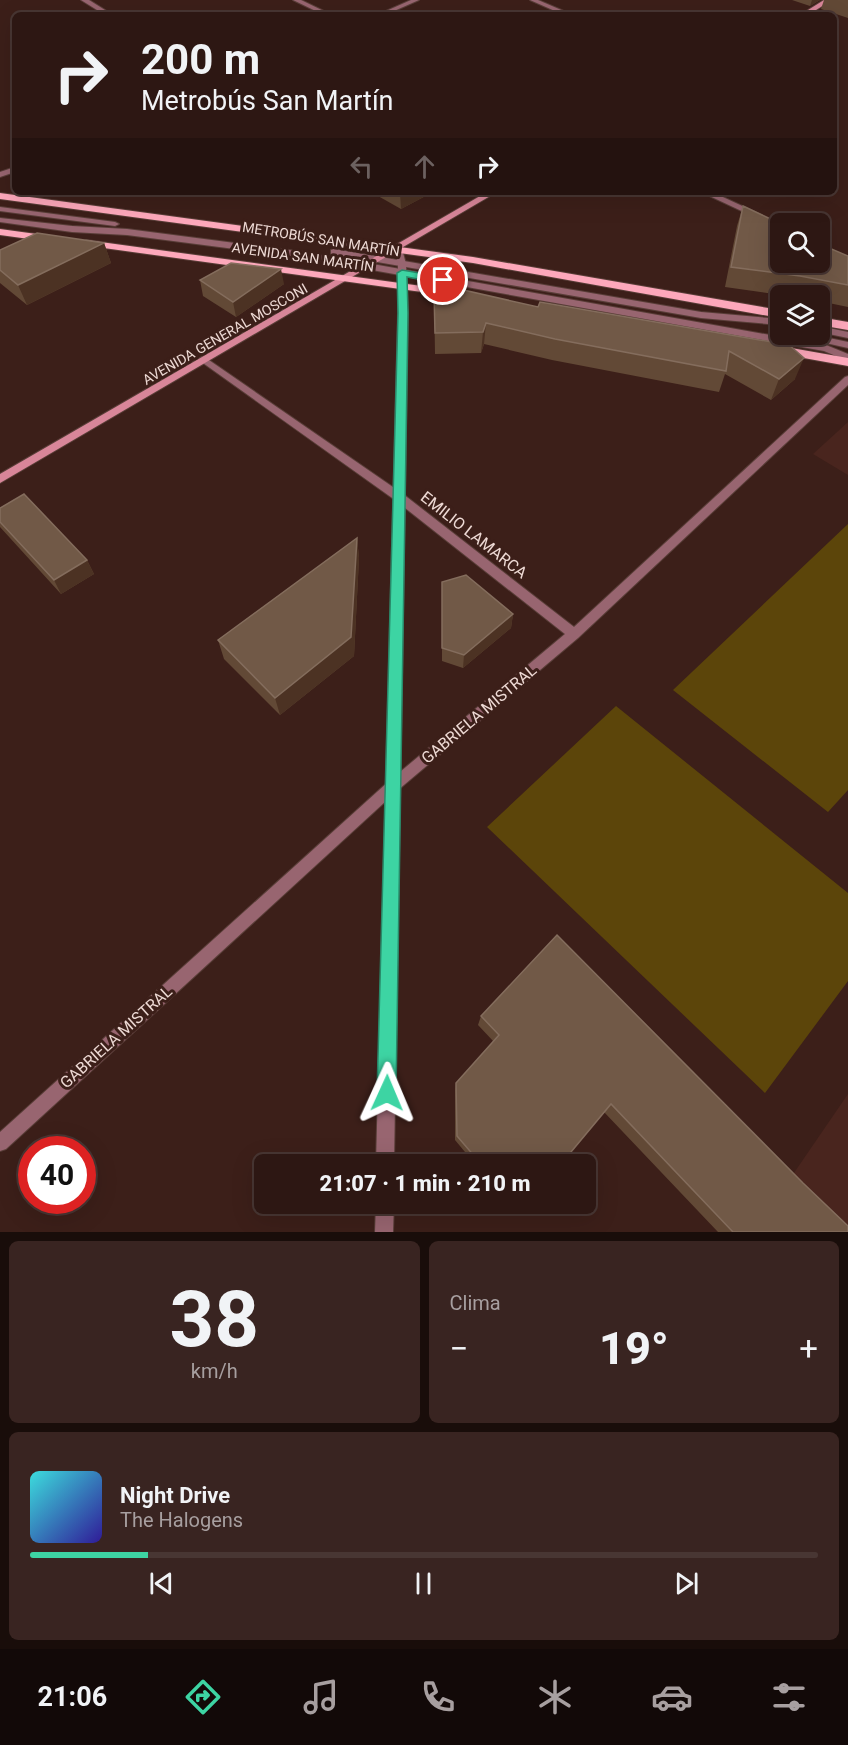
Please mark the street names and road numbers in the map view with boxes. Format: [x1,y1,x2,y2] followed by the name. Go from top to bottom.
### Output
[241,218,401,259] street label: METROBÚS SAN MARTÍN
[231,238,375,275] street label: AVENIDA SAN MARTÍN
[140,280,310,388] street label: AVENIDA GENERAL MOSCONI
[417,488,531,583] street label: EMILIO LAMARCA
[418,660,541,768] street label: GABRIELA MISTRAL
[56,981,176,1092] street label: GABRIELA MISTRAL

